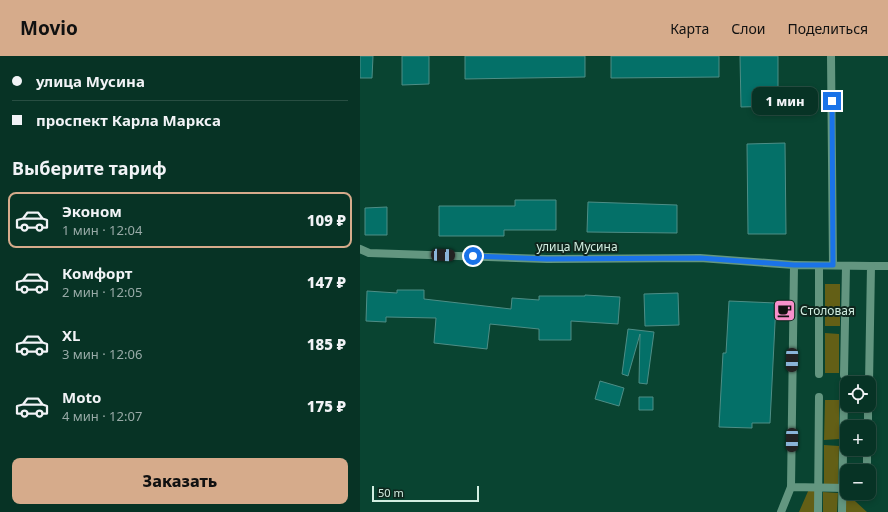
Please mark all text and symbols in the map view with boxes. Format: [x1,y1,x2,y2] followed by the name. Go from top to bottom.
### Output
[20,15,78,41] text: Movio
[670,19,709,38] text: Карта
[731,19,765,38] text: Слои
[787,19,868,38] text: Поделиться
[36,71,145,91] text: улица Мусина
[752,87,818,115] callout: 1 мин
[765,92,805,110] text: 1 мин
[823,92,841,110] route end
[36,110,221,130] text: проспект Карла Маркса
[12,156,167,180] text: Выберите тариф
[62,201,122,221] text: Эконом
[14,202,50,238] icon: car
[307,210,346,230] text: 109 ₽
[62,221,142,239] text: 1 мин · 12:04
[536,238,618,255] street label: улица Мусина
[464,247,482,265] route start
[431,249,455,261] car
[62,263,132,283] text: Комфорт
[14,264,50,300] icon: car
[307,272,346,292] text: 147 ₽
[62,283,142,301] text: 2 мин · 12:05
[771,298,797,324] cafe icon: Столовая
[800,302,855,319] place label: Столовая
[62,325,80,345] text: XL
[14,326,50,362] icon: car
[307,334,346,354] text: 185 ₽
[62,345,142,363] text: 3 мин · 12:06
[786,348,798,372] car
[840,376,876,500] map controls
[840,376,876,412] button: locate
[62,387,101,407] text: Moto
[14,388,50,424] icon: car
[307,396,346,416] text: 175 ₽
[62,407,142,425] text: 4 мин · 12:07
[840,420,876,456] button: +
[786,428,798,452] car
[12,458,348,504] button: Заказать
[840,464,876,500] button: −
[372,484,479,503] scale bar
[378,485,404,500] text: 50 m

